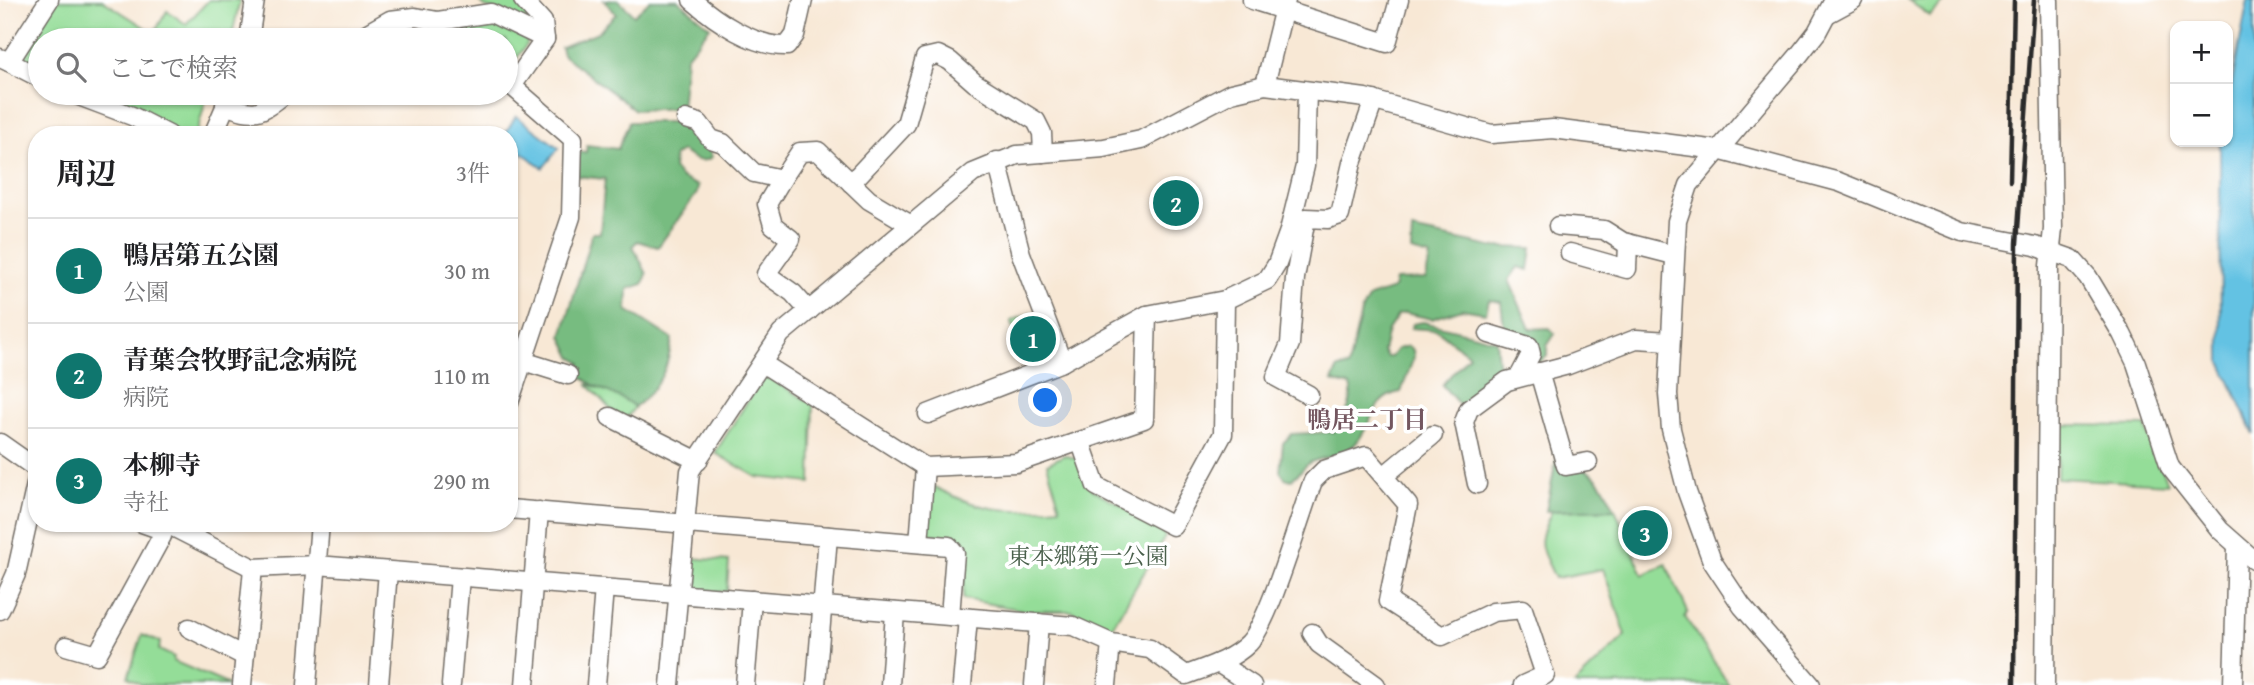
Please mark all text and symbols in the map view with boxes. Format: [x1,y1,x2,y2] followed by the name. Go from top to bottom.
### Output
[2170,21,2233,147] map controls
[2170,21,2233,84] button: +
[28,28,518,105] search box
[52,48,90,86] icon: search
[108,48,238,87] text: ここで検索
[2170,84,2233,147] button: −
[56,151,116,195] text: 周辺
[456,156,490,189] text: 3件
[1153,177,1199,229] pin: 2
[123,235,279,274] text: 鴨居第五公園
[73,254,85,287] text: 1
[444,254,490,287] text: 30 m
[123,275,169,308] text: 公園
[1010,313,1056,365] pin: 1
[123,340,357,379] text: 青葉会牧野記念病院
[73,359,85,392] text: 2
[433,359,490,392] text: 110 m
[123,380,169,413] text: 病院
[1028,383,1062,417] your location
[1307,402,1427,437] district label: 鴨居二丁目
[123,445,201,484] text: 本柳寺
[73,464,85,497] text: 3
[433,464,490,497] text: 290 m
[123,485,169,518] text: 寺社
[1622,507,1668,559] pin: 3
[1008,539,1169,572] park label: 東本郷第一公園

